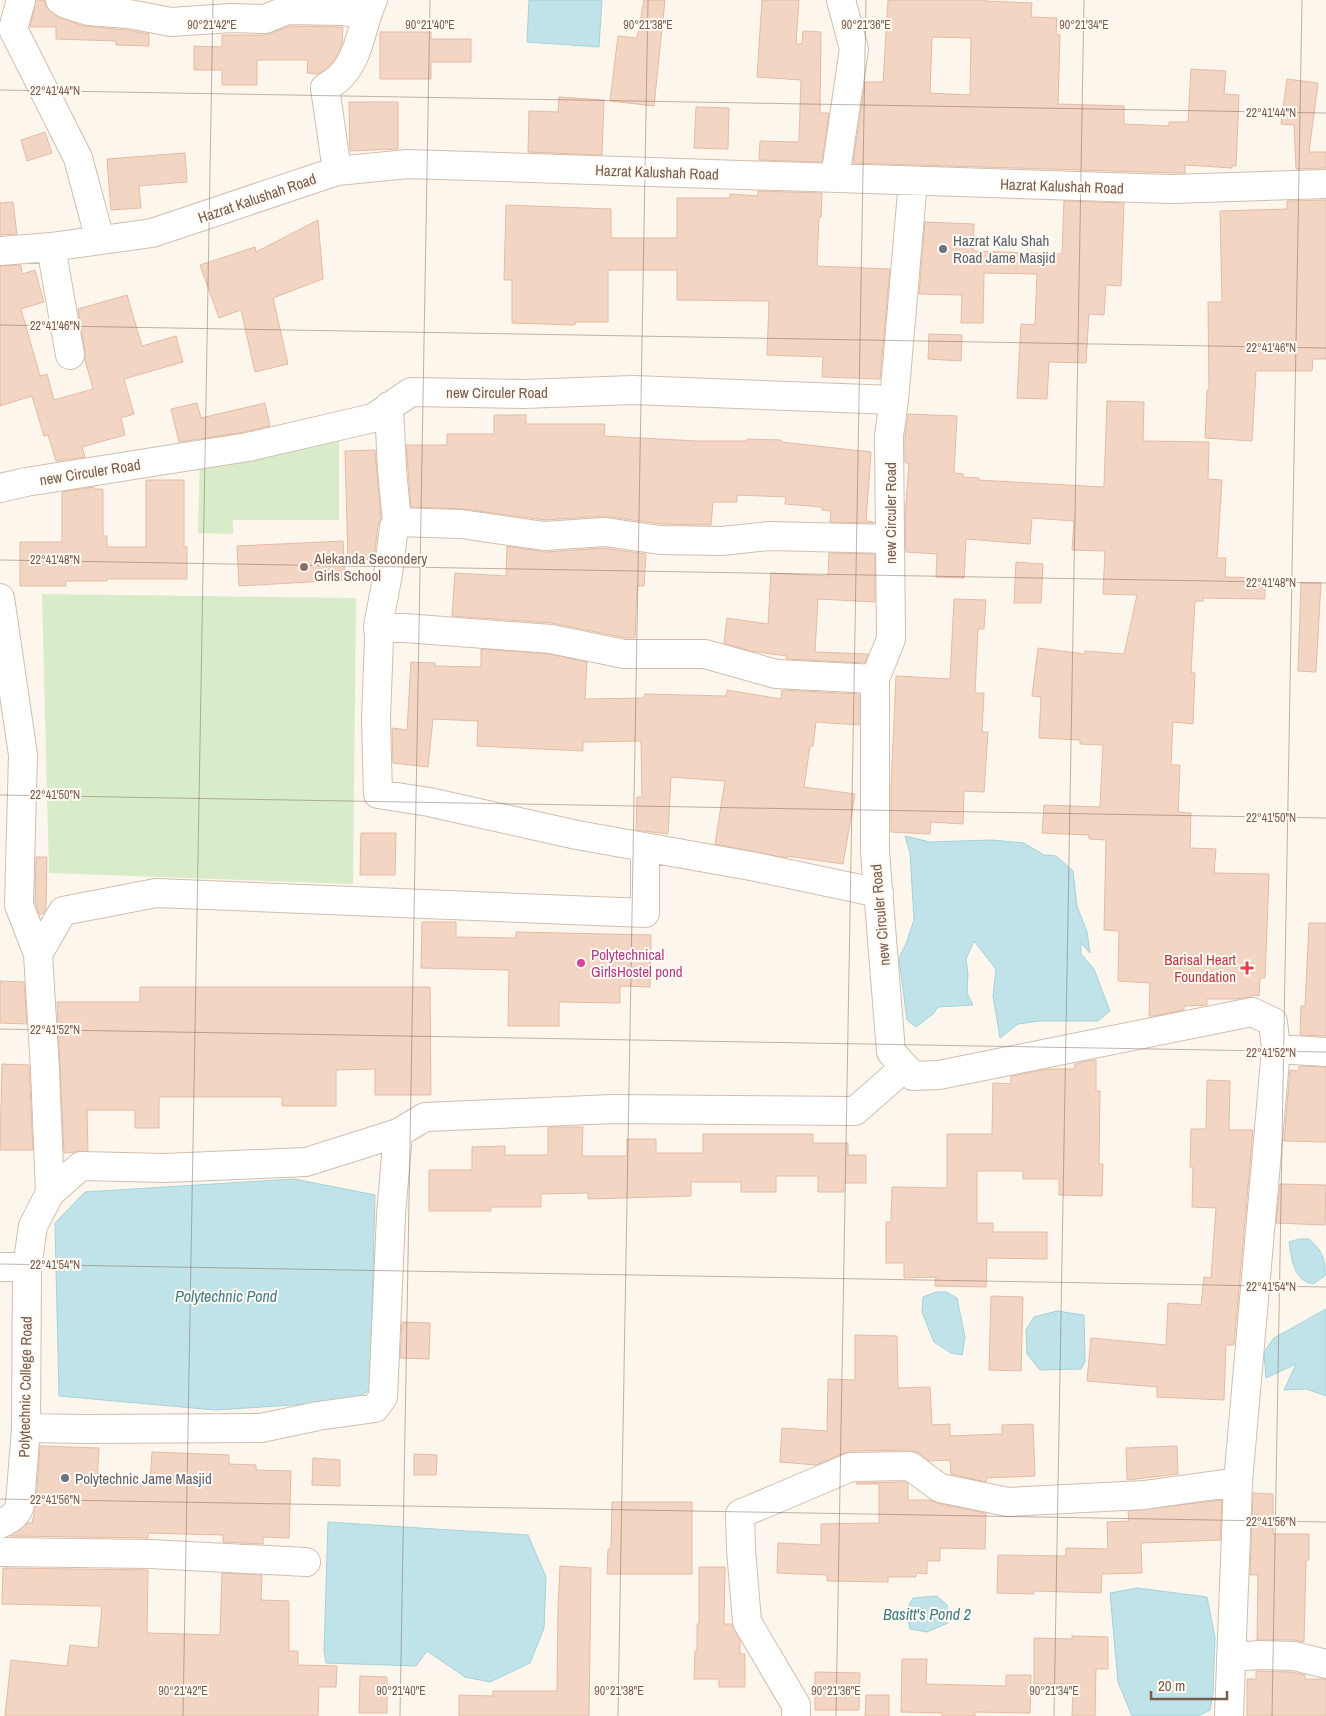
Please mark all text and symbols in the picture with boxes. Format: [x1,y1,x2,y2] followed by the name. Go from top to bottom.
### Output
[187,17,237,33] text: 90°21'42"E
[405,17,455,33] text: 90°21'40"E
[623,17,673,33] text: 90°21'38"E
[841,17,891,33] text: 90°21'36"E
[1059,17,1109,33] text: 90°21'34"E
[30,83,80,99] text: 22°41'44"N
[1246,105,1296,121] text: 22°41'44"N
[595,159,719,185] street label: Hazrat Kalushah Road
[195,168,319,228] street label: Hazrat Kalushah Road
[1000,173,1124,199] street label: Hazrat Kalushah Road
[953,230,1056,268] place label: Hazrat Kalu Shah Road Jame Masjid
[937,243,949,255] marker: Hazrat Kalu Shah Road Jame Masjid
[30,318,80,334] text: 22°41'46"N
[1246,340,1296,356] text: 22°41'46"N
[446,382,548,403] street label: new Circuler Road
[38,454,142,490] street label: new Circuler Road
[880,462,901,564] street label: new Circuler Road
[313,548,428,586] place label: Alekanda Secondery Girls School
[30,552,80,568] text: 22°41'48"N
[298,561,310,573] marker: Alekanda Secondery Girls School
[1246,575,1296,591] text: 22°41'48"N
[30,787,80,803] text: 22°41'50"N
[1246,810,1296,826] text: 22°41'50"N
[865,863,895,967] street label: new Circuler Road
[591,944,683,982] place label: Polytechnical GirlsHostel pond
[1164,949,1237,987] place label: Barisal Heart Foundation
[575,957,587,969] marker: Polytechnical GirlsHostel pond
[1240,961,1254,975] marker: Barisal Heart Foundation
[30,1022,80,1038] text: 22°41'52"N
[1246,1045,1296,1061] text: 22°41'52"N
[30,1257,80,1273] text: 22°41'54"N
[1246,1279,1296,1295] text: 22°41'54"N
[175,1285,278,1307] water label: Polytechnic Pond
[13,1316,37,1458] street label: Polytechnic College Road
[75,1468,212,1489] place label: Polytechnic Jame Masjid
[59,1472,71,1484] marker: Polytechnic Jame Masjid
[30,1492,80,1508] text: 22°41'56"N
[1246,1514,1296,1530] text: 22°41'56"N
[883,1603,972,1625] water label: Basitt's Pond 2
[1151,1668,1227,1700] scale bar
[1158,1675,1185,1696] text: 20 m
[158,1683,208,1699] text: 90°21'42"E
[376,1683,426,1699] text: 90°21'40"E
[594,1683,644,1699] text: 90°21'38"E
[811,1683,861,1699] text: 90°21'36"E
[1029,1683,1079,1699] text: 90°21'34"E

